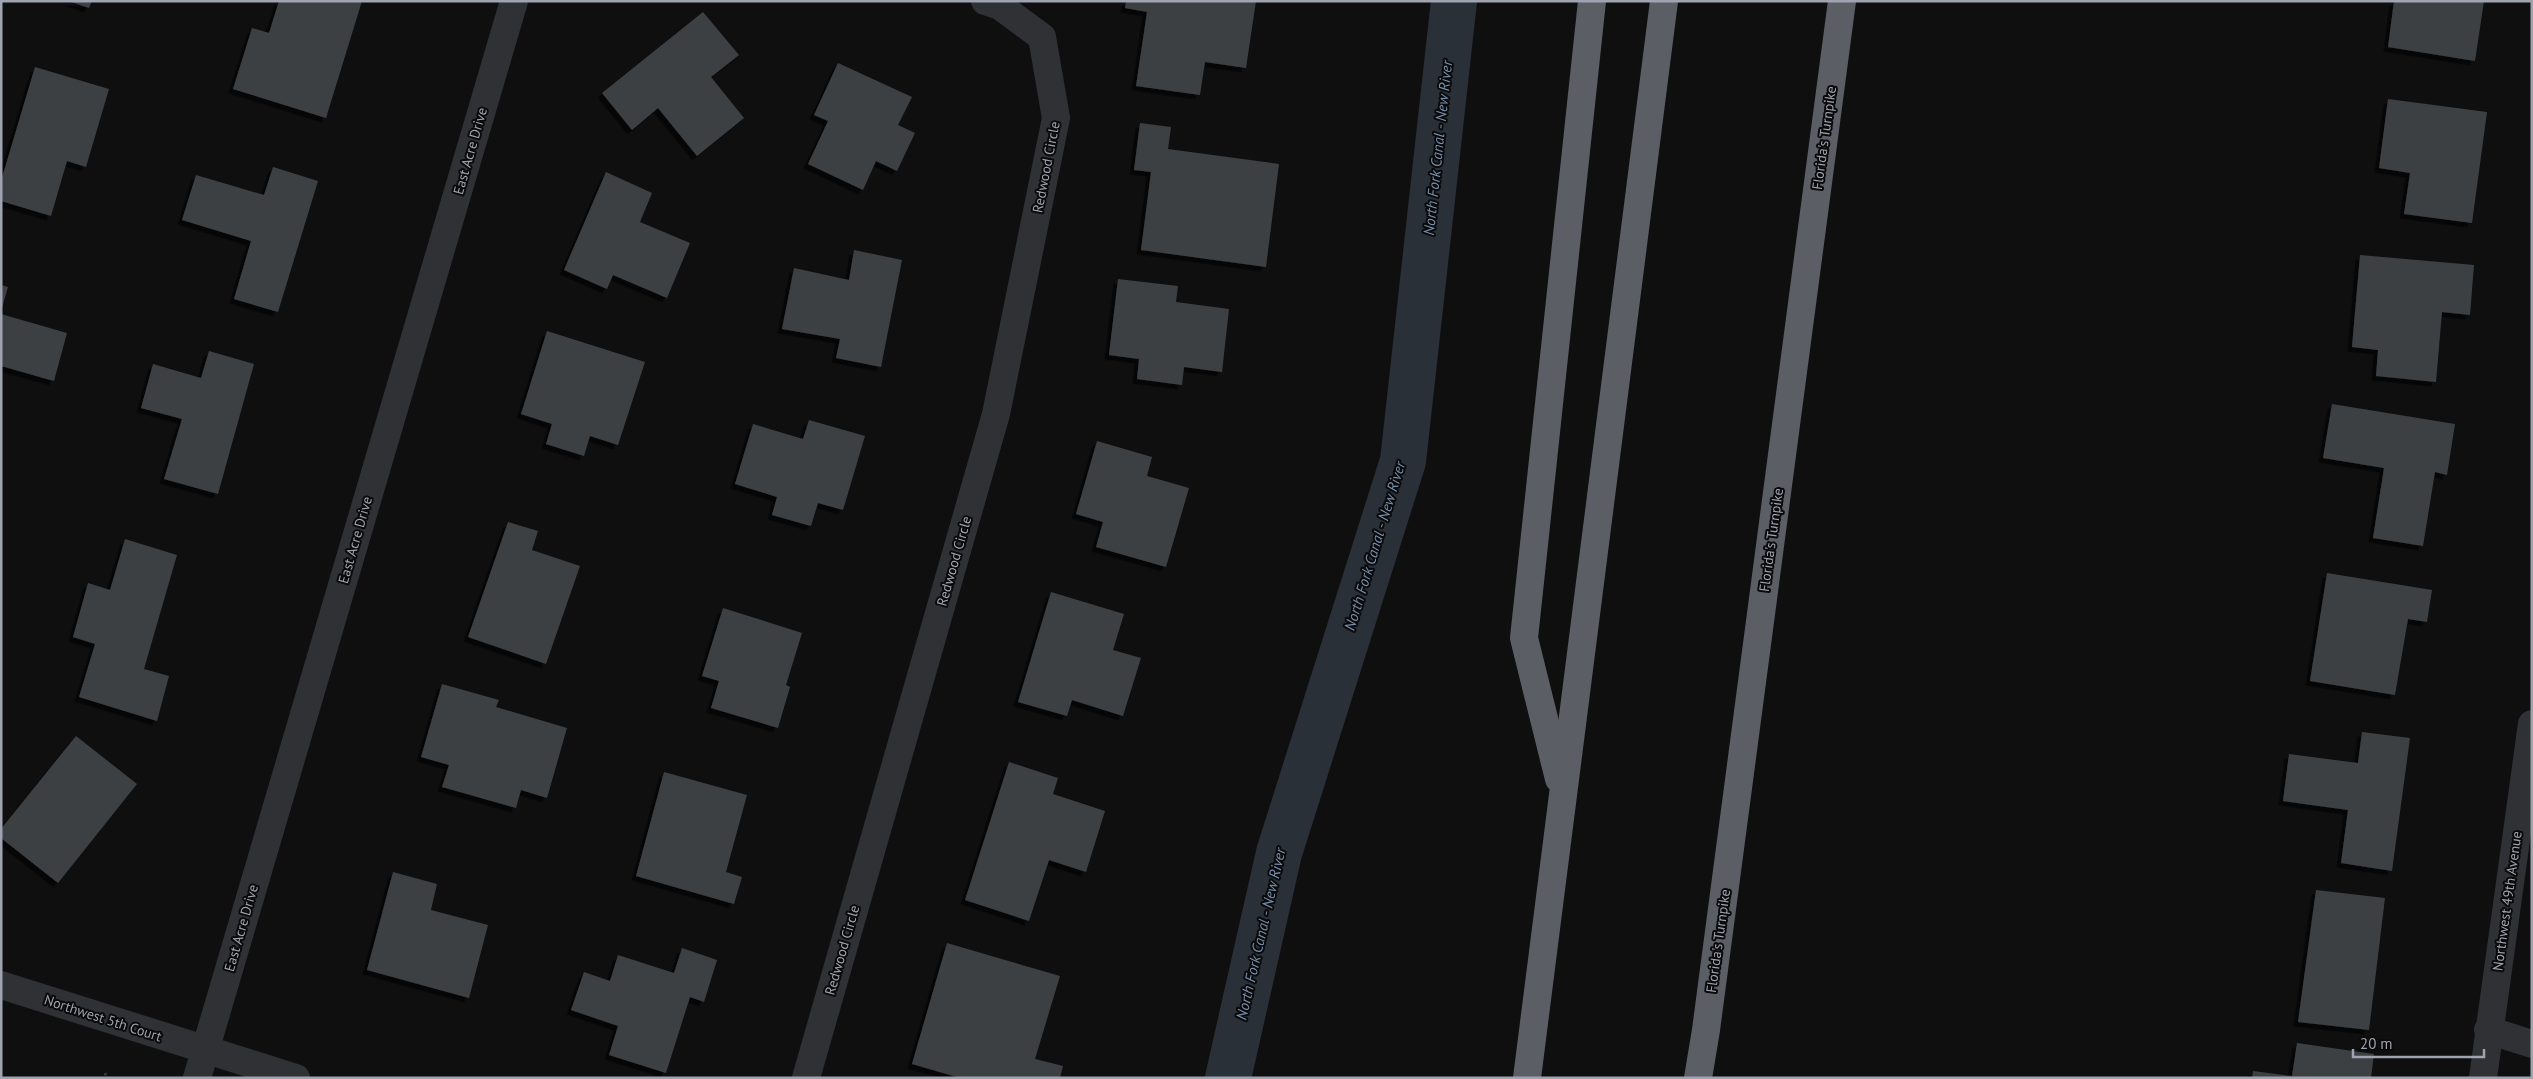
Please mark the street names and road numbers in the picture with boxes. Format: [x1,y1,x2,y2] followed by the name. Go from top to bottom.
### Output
[1808,85,1840,191] street label: Florida's Turnpike
[449,105,491,197] street label: East Acre Drive
[1028,120,1064,214] street label: Redwood Circle
[1755,487,1787,593] street label: Florida's Turnpike
[334,494,376,586] street label: East Acre Drive
[933,514,975,608] street label: Redwood Circle
[2488,830,2526,972] street label: Northwest 49th Avenue
[220,882,262,974] street label: East Acre Drive
[1702,888,1734,994] street label: Florida's Turnpike
[821,903,863,997] street label: Redwood Circle
[42,991,164,1046] street label: Northwest 5th Court

